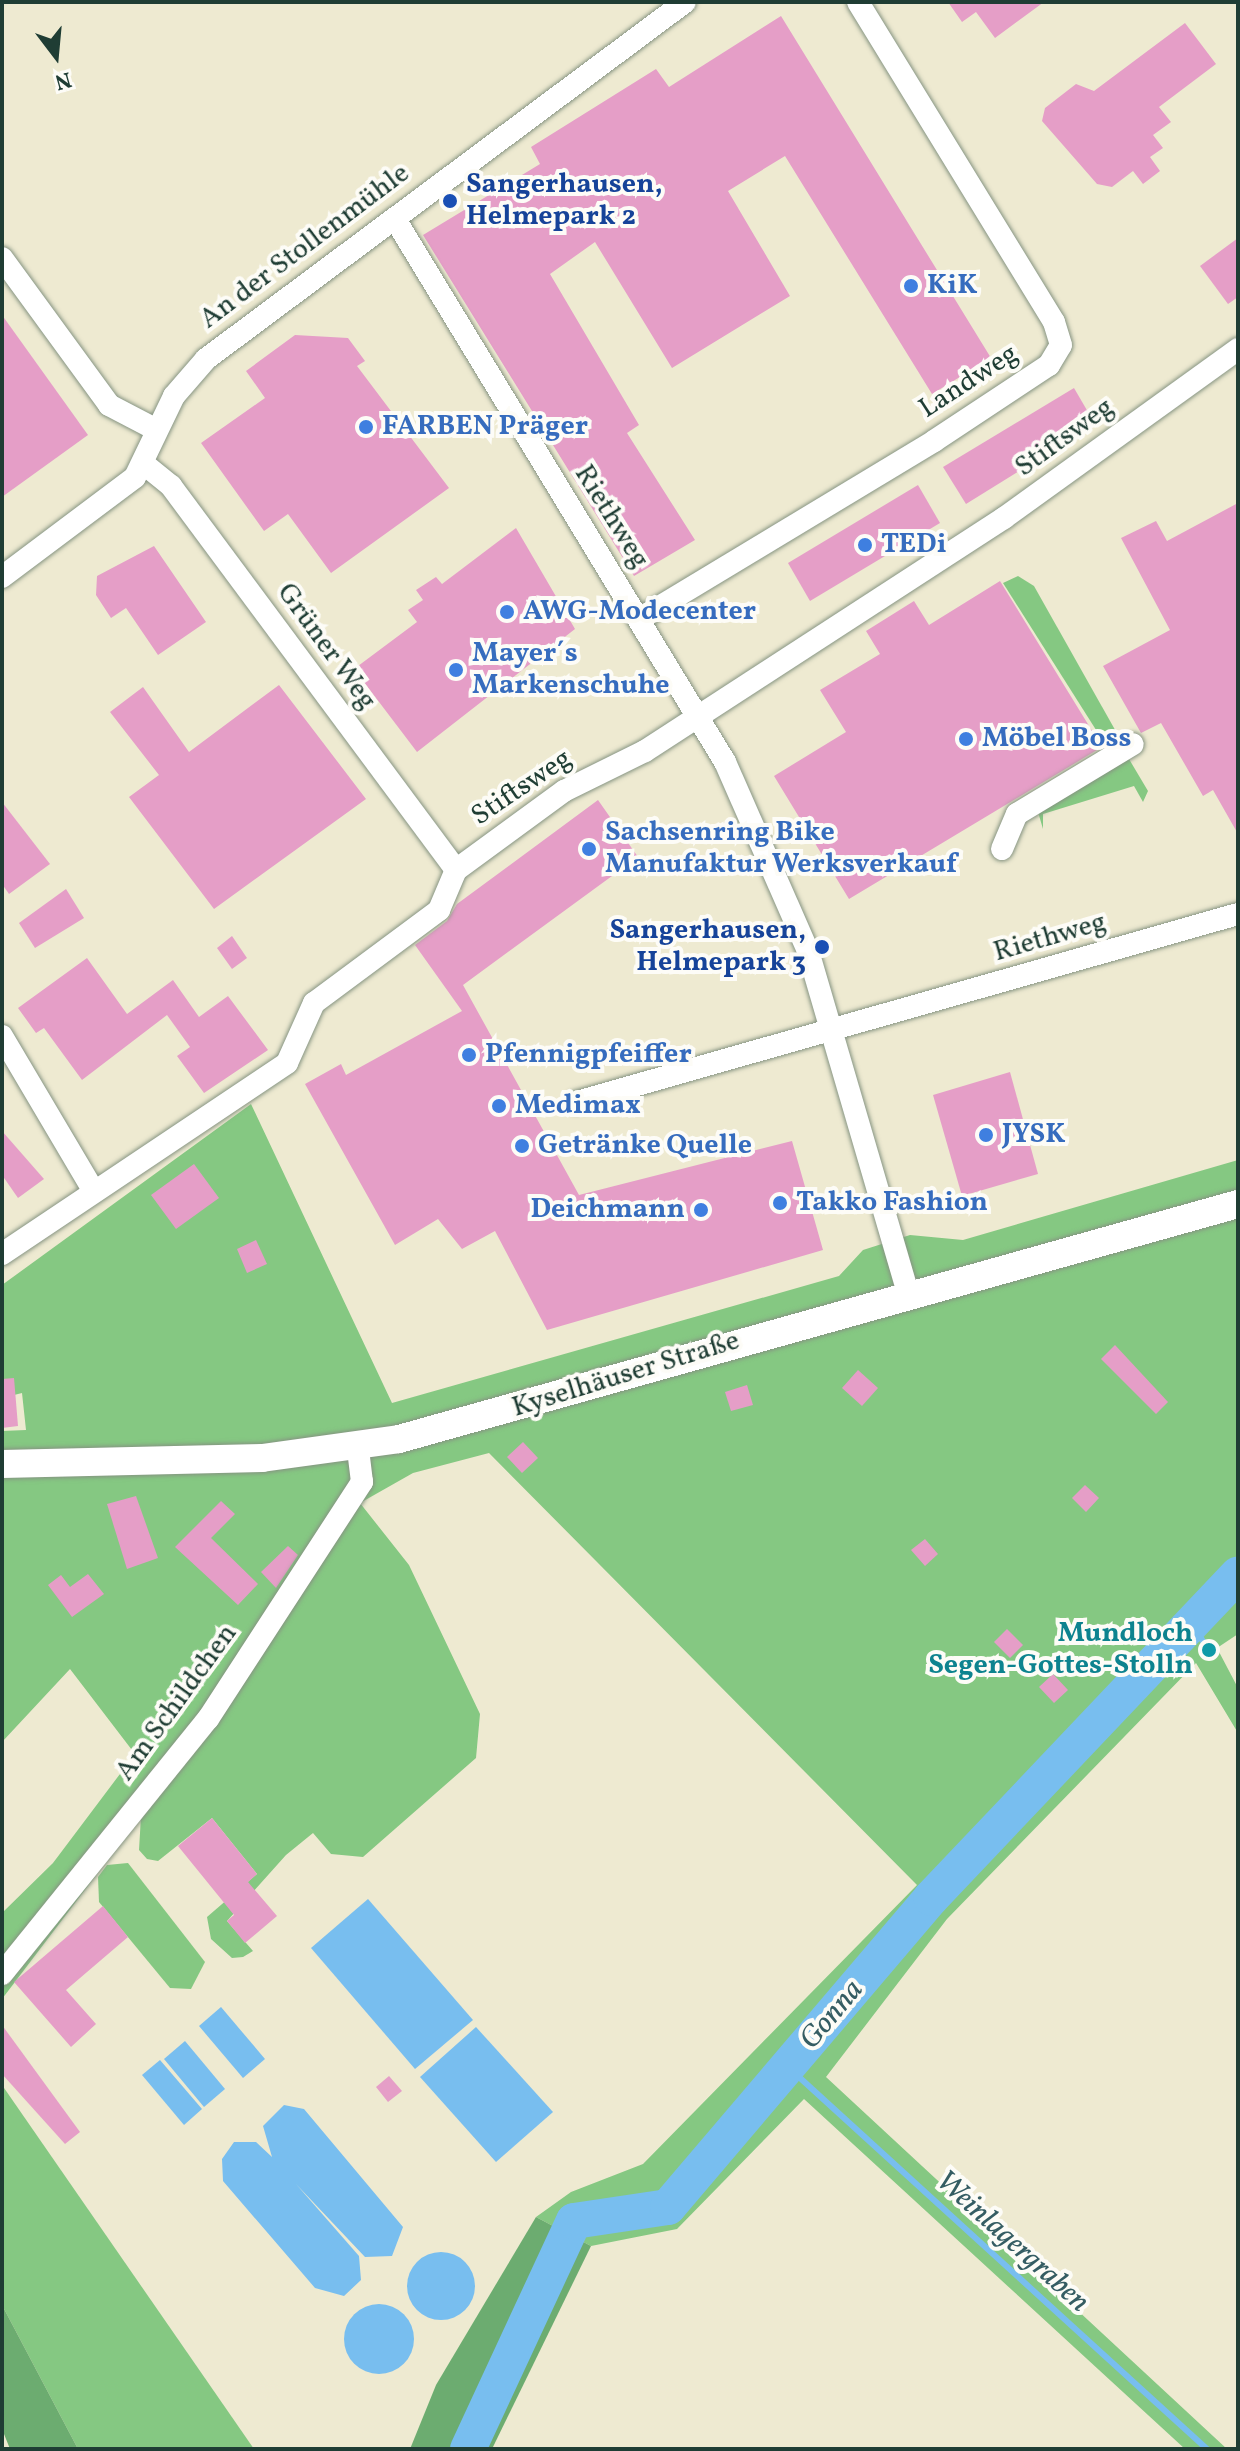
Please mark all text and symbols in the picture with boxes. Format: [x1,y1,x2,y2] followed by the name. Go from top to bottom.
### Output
[16,16,96,96] north arrow
[51,62,75,97] text: N
[194,157,416,337] street label: An der Stollenmühle
[466,168,663,234] place label: Sangerhausen, Helmepark 2
[441,192,459,210] marker: Sangerhausen, Helmepark 2
[927,269,977,303] place label: KiK
[902,277,920,295] marker: KiK
[913,338,1025,426] street label: Landweg
[1009,391,1121,485] street label: Stiftsweg
[382,410,588,444] place label: FARBEN Präger
[357,418,375,436] marker: FARBEN Präger
[566,459,656,575] street label: Riethweg
[881,528,947,562] place label: TEDi
[856,536,874,554] marker: TEDi
[269,577,383,717] street label: Grüner Weg
[523,595,756,629] place label: AWG-Modecenter
[498,603,516,621] marker: AWG-Modecenter
[472,637,670,703] place label: Mayer´s Markenschuhe
[447,661,465,679] marker: Mayer´s Markenschuhe
[982,722,1131,756] place label: Möbel Boss
[957,730,975,748] marker: Möbel Boss
[466,742,578,834] street label: Stiftsweg
[605,816,958,882] place label: Sachsenring Bike Manufaktur Werksverkauf
[580,840,598,858] marker: Sachsenring Bike Manufaktur Werksverkauf
[990,906,1110,970] street label: Riethweg
[609,914,806,980] place label: Sangerhausen, Helmepark 3
[813,938,831,956] marker: Sangerhausen, Helmepark 3
[485,1038,692,1072] place label: Pfennigpfeiffer
[460,1046,478,1064] marker: Pfennigpfeiffer
[515,1089,641,1123] place label: Medimax
[490,1097,508,1115] marker: Medimax
[1002,1118,1065,1152] place label: JYSK
[977,1126,995,1144] marker: JYSK
[538,1129,752,1163] place label: Getränke Quelle
[513,1137,531,1155] marker: Getränke Quelle
[796,1186,988,1220] place label: Takko Fashion
[530,1193,685,1227] place label: Deichmann
[771,1194,789,1212] marker: Takko Fashion
[692,1201,710,1219] marker: Deichmann
[508,1324,744,1426] street label: Kyselhäuser Straße
[928,1617,1193,1683] place label: Mundloch Segen-Gottes-Stolln
[109,1618,245,1788] street label: Am Schildchen
[1200,1641,1218,1659] marker: Mundloch Segen-Gottes-Stolln
[793,1973,871,2057] water label: Gonna
[928,2163,1096,2321] water label: Weinlagergraben

